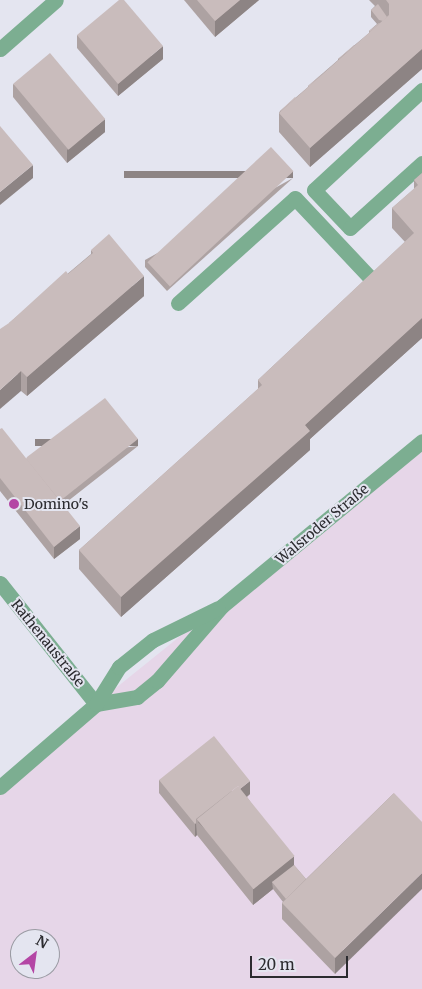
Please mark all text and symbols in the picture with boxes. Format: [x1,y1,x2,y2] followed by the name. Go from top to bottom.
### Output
[272,480,372,568] street label: Walsroder Straße
[24,496,88,512] place label: Domino's
[8,498,20,510] marker: Domino's
[8,596,88,690] street label: Rathenaustraße
[10,929,60,979] north arrow
[33,931,51,952] text: N
[252,946,350,978] scale bar
[258,955,295,974] text: 20 m

